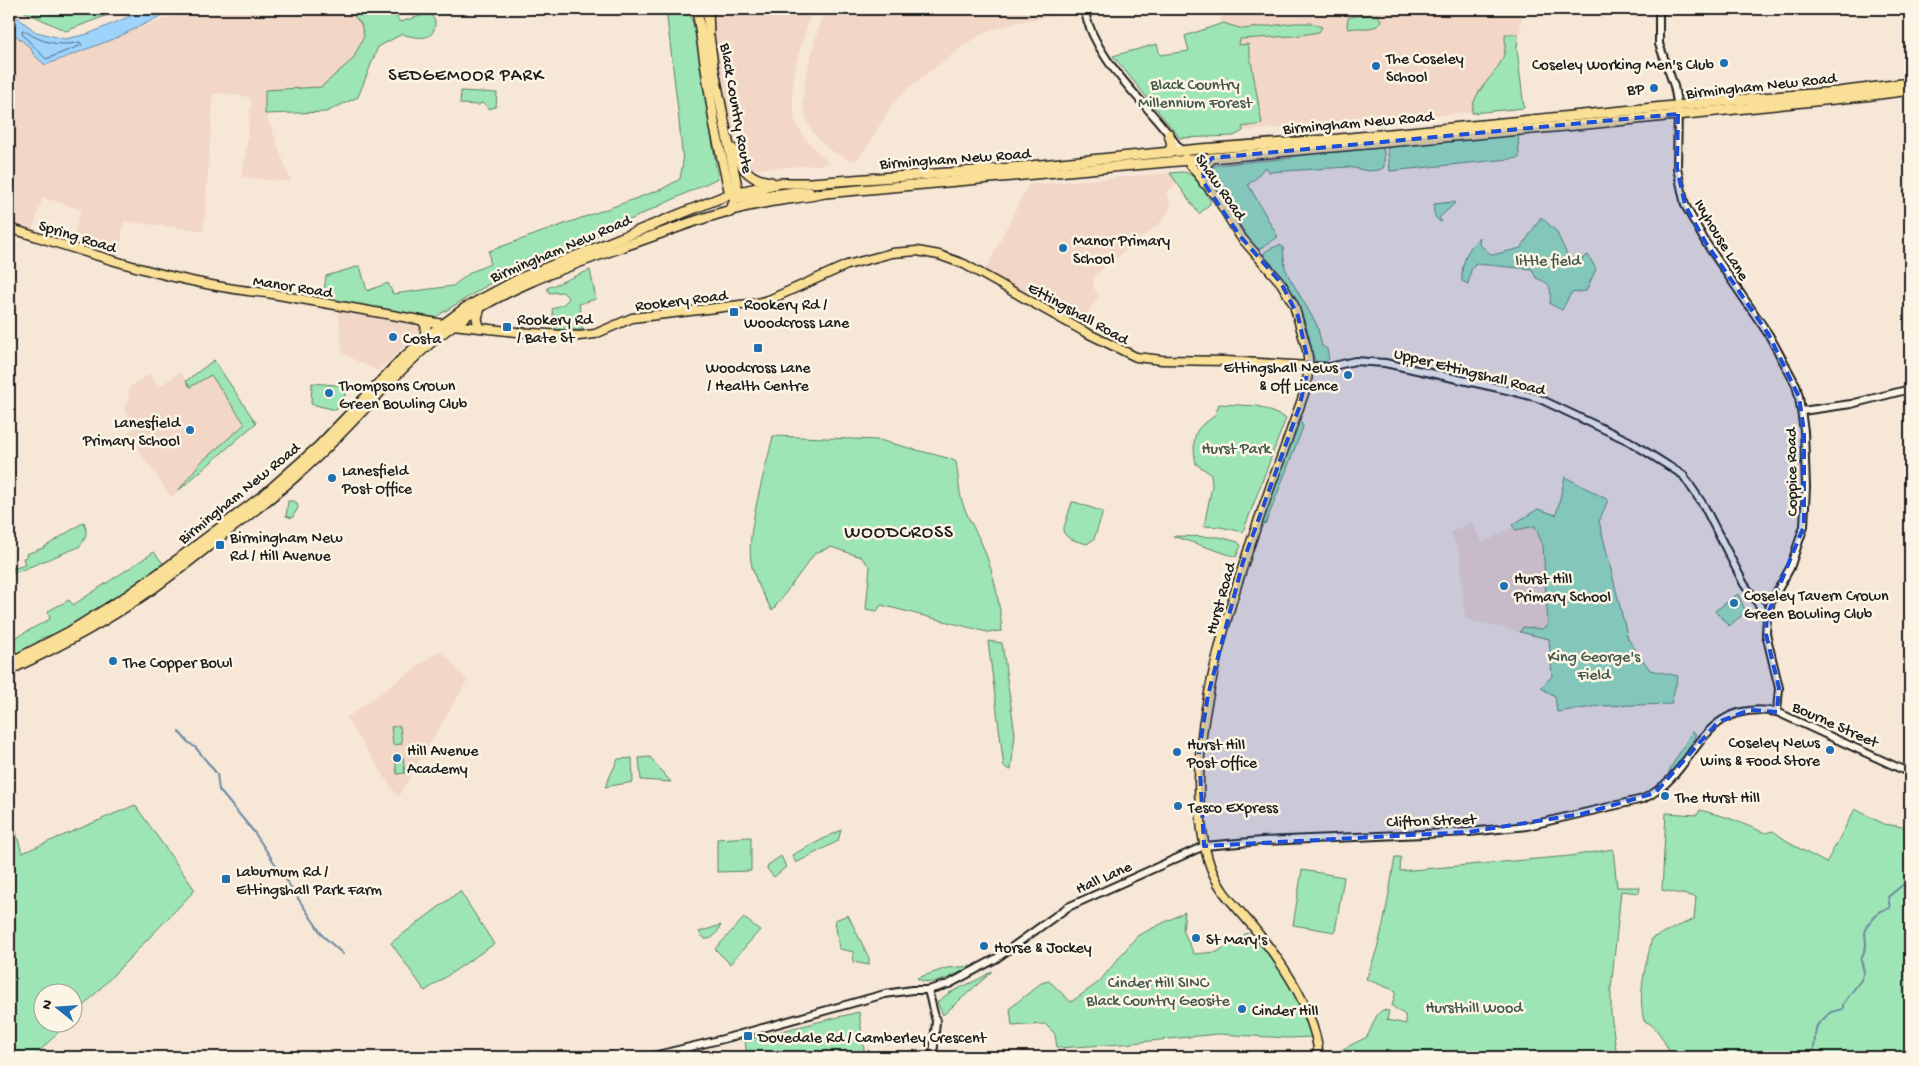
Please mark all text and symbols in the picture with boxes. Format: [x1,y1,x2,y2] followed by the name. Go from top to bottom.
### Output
[714,41,755,176] street label: Black Country Route
[1385,51,1464,88] place label: The Coseley School
[1532,57,1715,76] place label: Coseley Working Men's Club
[1718,57,1730,69] marker: Coseley Working Men's Club
[1370,60,1382,72] marker: The Coseley School
[388,66,545,87] district label: SEDGEMOOR PARK
[1684,70,1839,105] street label: Birmingham New Road
[1138,77,1253,114] park label: Black Country Millennium Forest
[1626,82,1644,101] place label: BP
[1648,82,1660,94] marker: BP
[1281,108,1436,141] street label: Birmingham New Road
[878,146,1033,175] street label: Birmingham New Road
[1190,151,1250,226] street label: Shaw Road
[1688,197,1752,286] street label: Ivyhouse Lane
[487,211,636,289] street label: Birmingham New Road
[36,218,119,260] street label: Spring Road
[1073,233,1170,270] place label: Manor Primary School
[1057,242,1069,254] marker: Manor Primary School
[1515,253,1582,272] park label: little field
[251,273,335,304] street label: Manor Road
[1024,280,1132,351] street label: Ettingshall Road
[634,287,730,318] street label: Rookery Road
[744,297,850,334] place label: Rookery Rd / Woodcross Lane
[728,306,740,318] marker: Rookery Rd / Woodcross Lane
[517,312,594,349] place label: Rookery Rd / Bate St
[501,321,513,333] marker: Rookery Rd / Bate St
[387,331,399,343] marker: Costa
[403,331,442,350] place label: Costa
[752,342,764,354] marker: Woodcross Lane / Health Centre
[1392,345,1548,402] street label: Upper Ettingshall Road
[705,360,811,397] place label: Woodcross Lane / Health Centre
[1224,360,1339,397] place label: Ettingshall News & Off Licence
[1342,369,1354,381] marker: Ettingshall News & Off Licence
[338,378,468,415] place label: Thompsons Crown Green Bowling Club
[323,387,335,399] marker: Thompsons Crown Green Bowling Club
[82,415,182,452] place label: Lanesfield Primary School
[184,424,196,436] marker: Lanesfield Primary School
[1783,426,1804,516] street label: Coppice Road
[175,439,306,550] street label: Birmingham New Road
[1201,441,1272,460] park label: Hurst Park
[341,463,413,500] place label: Lanesfield Post Office
[326,472,338,484] marker: Lanesfield Post Office
[844,522,954,545] district label: WOODCROSS
[229,530,343,567] place label: Birmingham New Rd / Hill Avenue
[214,539,226,551] marker: Birmingham New Rd / Hill Avenue
[1203,559,1242,637] street label: Hurst Road
[1513,571,1611,608] place label: Hurst Hill Primary School
[1498,580,1510,592] marker: Hurst Hill Primary School
[1744,588,1889,625] place label: Coseley Tavern Crown Green Bowling Club
[1728,597,1740,609] marker: Coseley Tavern Crown Green Bowling Club
[1548,649,1641,686] park label: King George's Field
[107,655,119,667] marker: The Copper Bowl
[122,655,233,674] place label: The Copper Bowl
[1788,698,1882,754] street label: Bourne Street
[1700,735,1821,772] place label: Coseley News Wins & Food Store
[1186,737,1258,774] place label: Hurst Hill Post Office
[407,743,479,780] place label: Hill Avenue Academy
[1824,744,1836,756] marker: Coseley News Wins & Food Store
[1171,746,1183,758] marker: Hurst Hill Post Office
[391,752,403,764] marker: Hill Avenue Academy
[1659,790,1671,802] marker: The Hurst Hill
[1674,790,1760,809] place label: The Hurst Hill
[1172,800,1184,812] marker: Tesco Express
[1187,800,1279,819] place label: Tesco Express
[1386,811,1478,834] street label: Clifton Street
[1073,858,1136,900] street label: Hall Lane
[236,864,382,901] place label: Laburnum Rd / Ettingshall Park Farm
[220,873,232,885] marker: Laburnum Rd / Ettingshall Park Farm
[1190,932,1202,944] marker: St Mary's
[1206,932,1268,951] place label: St Mary's
[978,940,990,952] marker: Horse & Jockey
[994,940,1092,959] place label: Horse & Jockey
[1085,975,1231,1012] park label: Cinder Hill SINC Black Country Geosite
[32,984,82,1034] north arrow
[38,998,57,1012] text: N
[1425,1000,1524,1019] park label: Hursthill Wood
[1236,1003,1248,1015] marker: Cinder Hill
[1252,1003,1318,1022] place label: Cinder Hill
[742,1030,754,1042] marker: Dovedale Rd / Camberley Crescent
[757,1030,988,1049] place label: Dovedale Rd / Camberley Crescent

